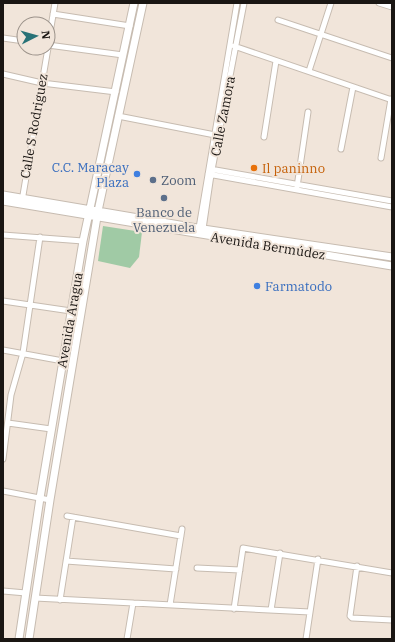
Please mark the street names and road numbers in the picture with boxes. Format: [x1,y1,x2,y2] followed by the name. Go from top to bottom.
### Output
[16,72,52,180] street label: Calle S Rodriguez
[207,75,239,157] street label: Calle Zamora
[209,229,327,263] street label: Avenida Bermúdez
[53,271,87,369] street label: Avenida Aragua

